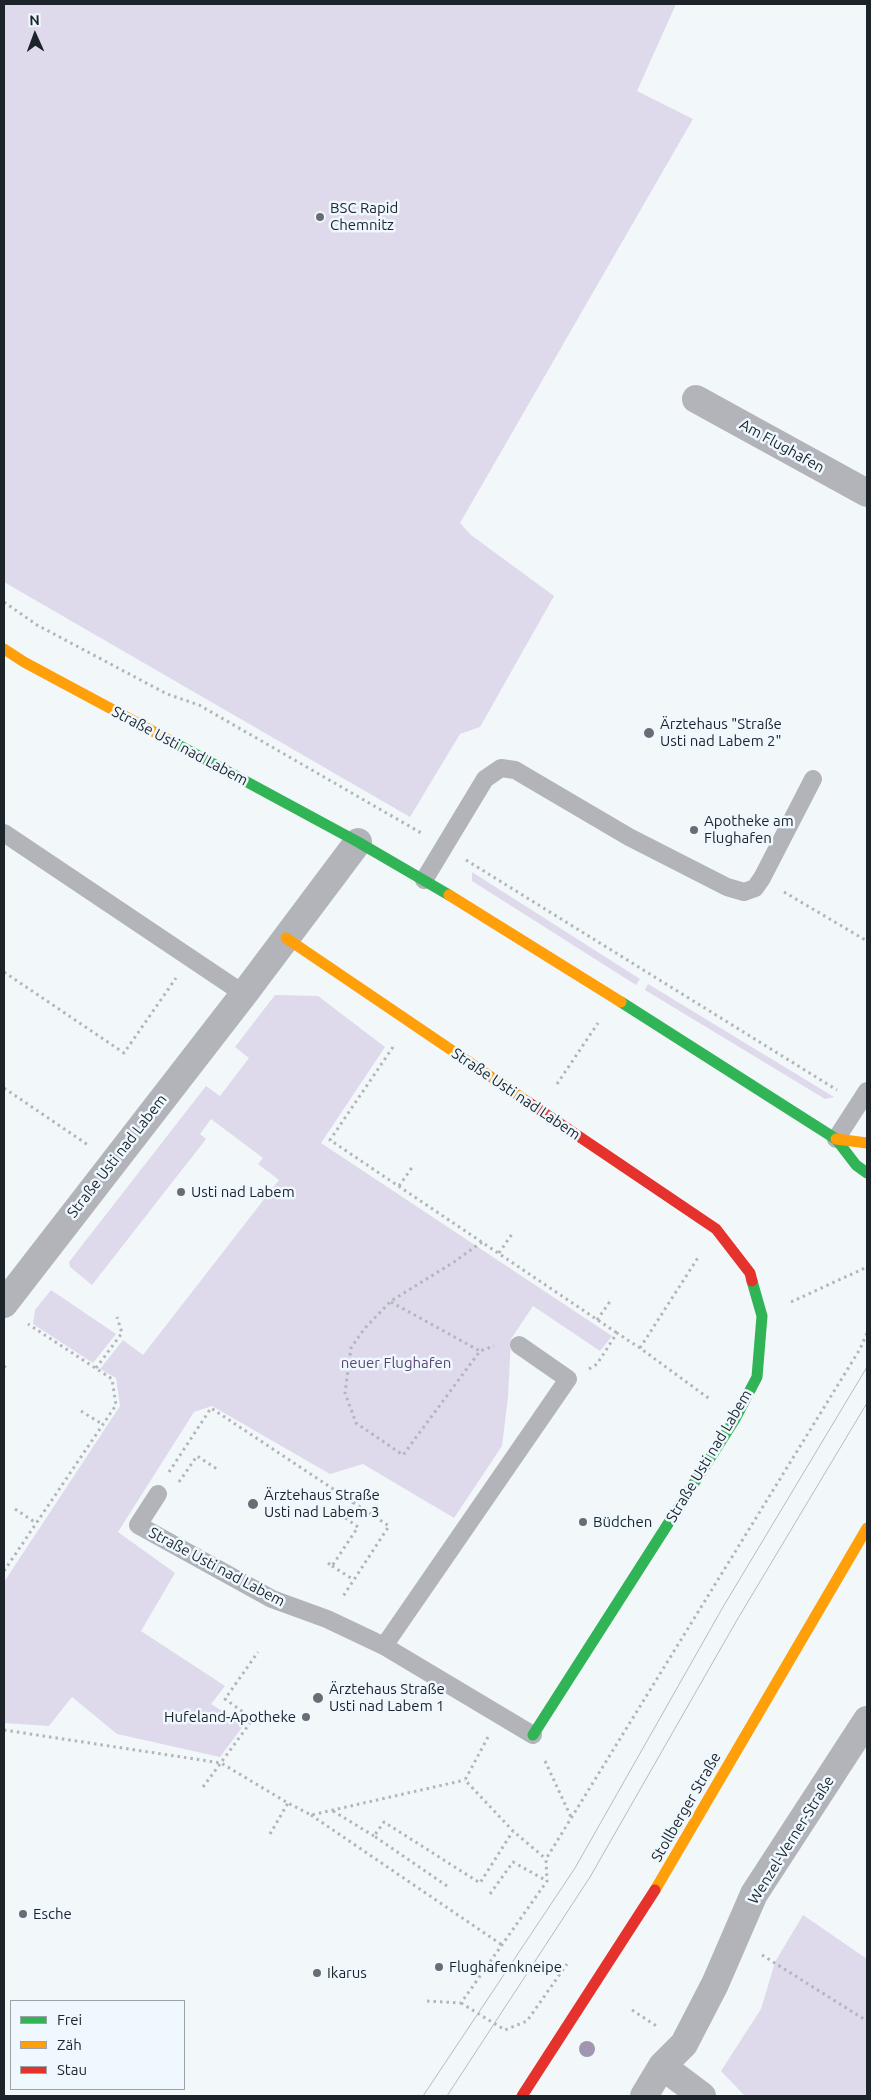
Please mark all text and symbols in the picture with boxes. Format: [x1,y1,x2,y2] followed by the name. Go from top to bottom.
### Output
[10,10,60,60] north arrow
[29,12,40,28] text: N
[330,199,398,234] place label: BSC Rapid Chemnitz
[314,211,326,223] marker: BSC Rapid Chemnitz
[737,415,827,477] street label: Am Flughafen
[109,702,251,790] street label: Straße Usti nad Labem
[660,715,782,750] place label: Ärztehaus "Straße Usti nad Labem 2"
[642,726,656,740] marker: Ärztehaus "Straße Usti nad Labem 2"
[704,812,794,847] place label: Apotheke am Flughafen
[688,824,700,836] marker: Apotheke am Flughafen
[448,1044,584,1144] street label: Straße Usti nad Labem
[63,1091,171,1221] street label: Straße Usti nad Labem
[191,1183,295,1201] place label: Usti nad Labem
[175,1186,187,1198] marker: Usti nad Labem
[341,1354,451,1372] park label: neuer Flughafen
[662,1386,756,1526] street label: Straße Usti nad Labem
[264,1486,380,1521] place label: Ärztehaus Straße Usti nad Labem 3
[246,1497,260,1511] marker: Ärztehaus Straße Usti nad Labem 3
[593,1513,652,1531] place label: Büdchen
[577,1516,589,1528] marker: Büdchen
[146,1523,288,1611] street label: Straße Usti nad Labem
[329,1680,445,1715] place label: Ärztehaus Straße Usti nad Labem 1
[311,1691,325,1705] marker: Ärztehaus Straße Usti nad Labem 1
[164,1708,296,1726] place label: Hufeland-Apotheke
[300,1711,312,1723] marker: Hufeland-Apotheke
[647,1749,725,1865] street label: Stollberger Straße
[744,1773,838,1907] street label: Wenzel-Verner-Straße
[33,1905,72,1923] place label: Esche
[17,1908,29,1920] marker: Esche
[449,1958,562,1976] place label: Flughafenkneipe
[433,1961,445,1973] marker: Flughafenkneipe
[327,1964,367,1982] place label: Ikarus
[311,1967,323,1979] marker: Ikarus
[10,2000,185,2090] legend
[57,2011,82,2028] text: Frei
[57,2036,82,2053] text: Zäh
[57,2061,87,2078] text: Stau

